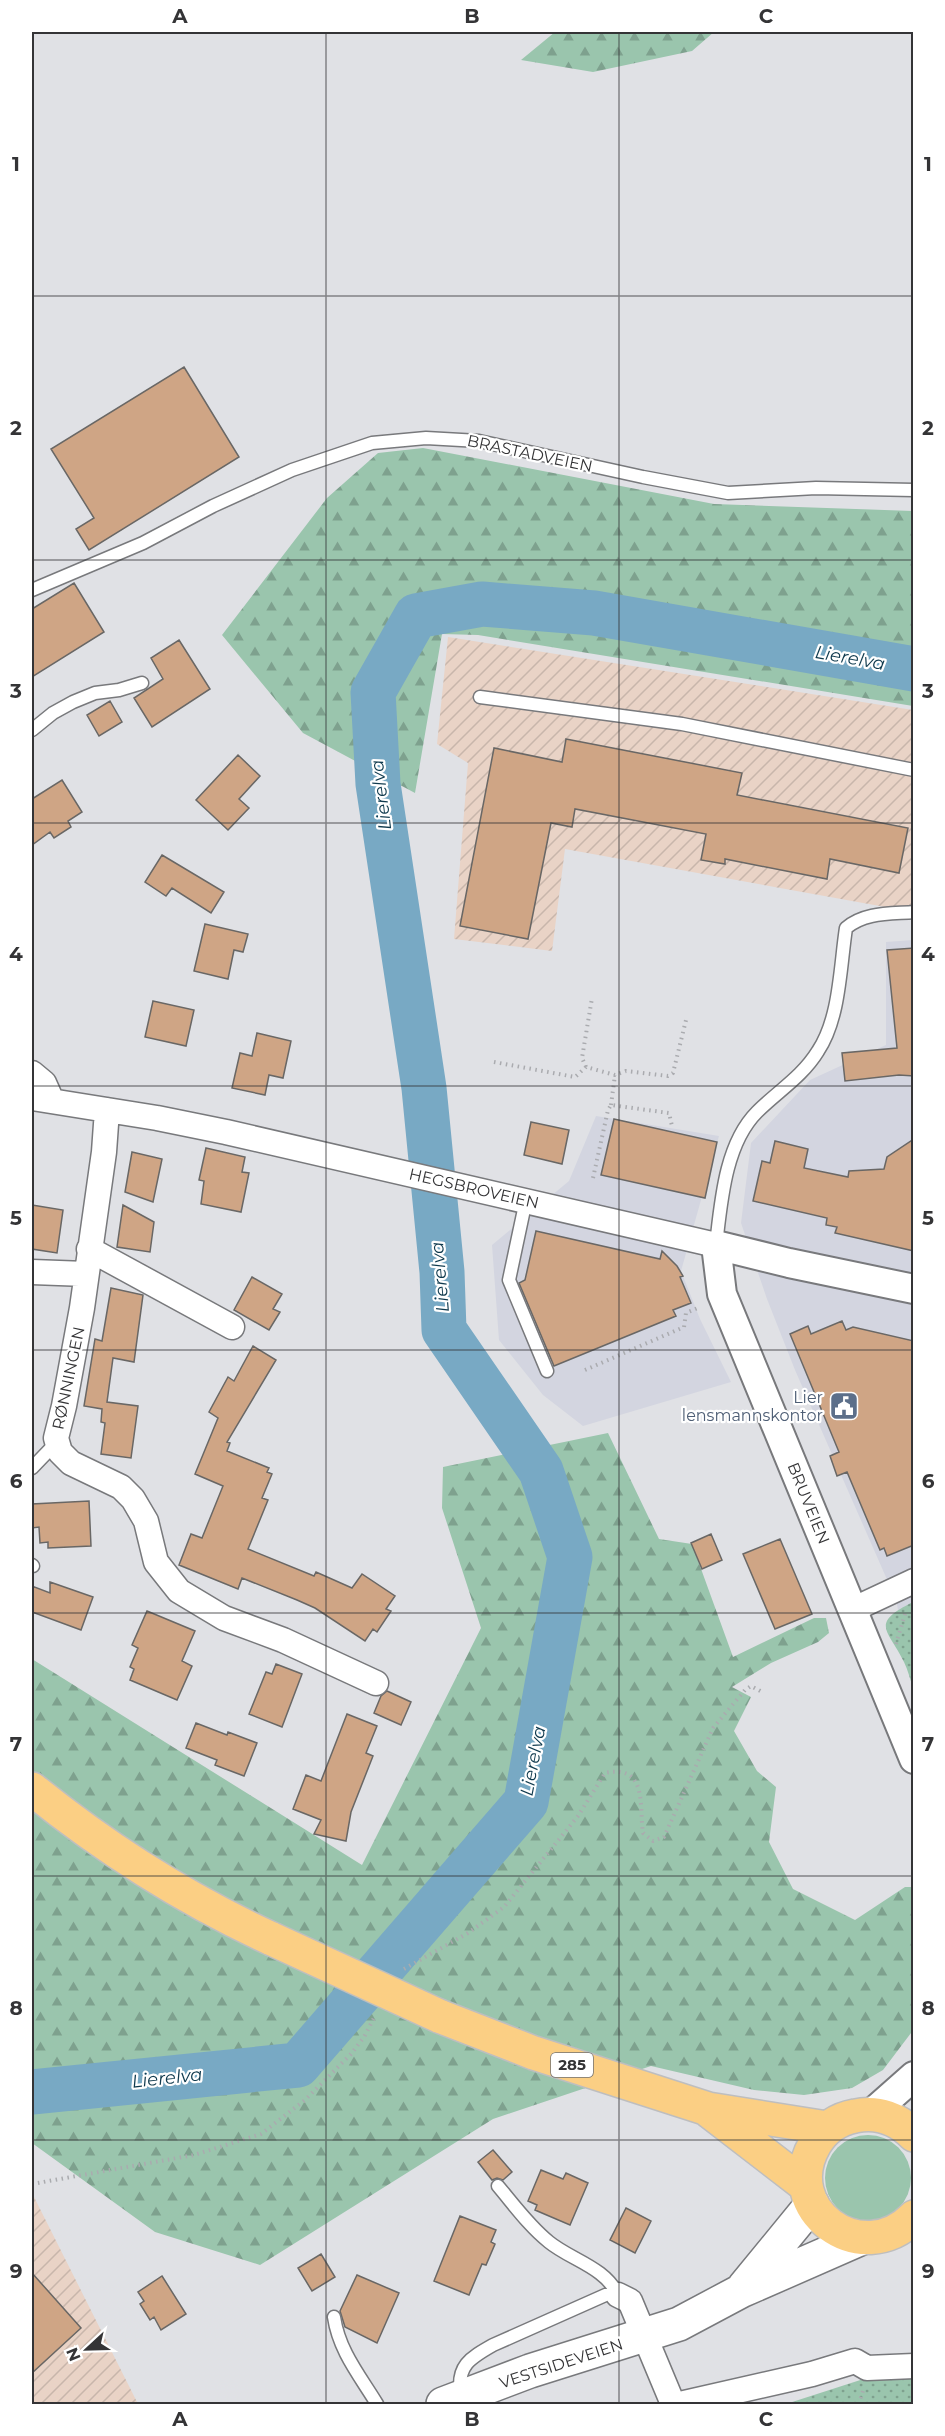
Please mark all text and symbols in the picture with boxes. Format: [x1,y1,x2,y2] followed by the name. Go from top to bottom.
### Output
[171,4,188,28] text: A
[464,4,480,28] text: B
[759,4,774,28] text: C
[12,152,20,176] text: 1
[924,152,932,176] text: 1
[10,416,22,440] text: 2
[922,416,934,440] text: 2
[465,431,594,476] street label: BRASTADVEIEN
[813,641,887,675] water label: Lierelva
[9,679,22,703] text: 3
[921,679,934,703] text: 3
[366,759,396,831] water label: Lierelva
[9,942,23,966] text: 4
[921,942,935,966] text: 4
[407,1164,541,1213] street label: HEGSBROVEIEN
[10,1206,22,1230] text: 5
[922,1206,934,1230] text: 5
[426,1241,454,1313] water label: Lierelva
[48,1325,89,1431] street label: RØNNINGEN
[682,1388,823,1425] place label: Lier lensmannskontor
[828,1390,860,1422] public building icon: Lier lensmannskontor
[784,1460,834,1547] street label: BRUVEIEN
[10,1469,23,1493] text: 6
[922,1469,935,1493] text: 6
[515,1724,551,1798] water label: Lierelva
[10,1732,22,1756] text: 7
[922,1732,934,1756] text: 7
[9,1996,23,2020] text: 8
[921,1996,935,2020] text: 8
[551,2053,593,2077] road number: 285
[131,2063,203,2093] water label: Lierelva
[10,2259,22,2283] text: 9
[922,2259,934,2283] text: 9
[57,2319,117,2379] north arrow
[497,2335,625,2392] street label: VESTSIDEVEIEN
[62,2345,85,2364] text: N
[171,2407,188,2431] text: A
[464,2407,480,2431] text: B
[759,2407,774,2431] text: C

